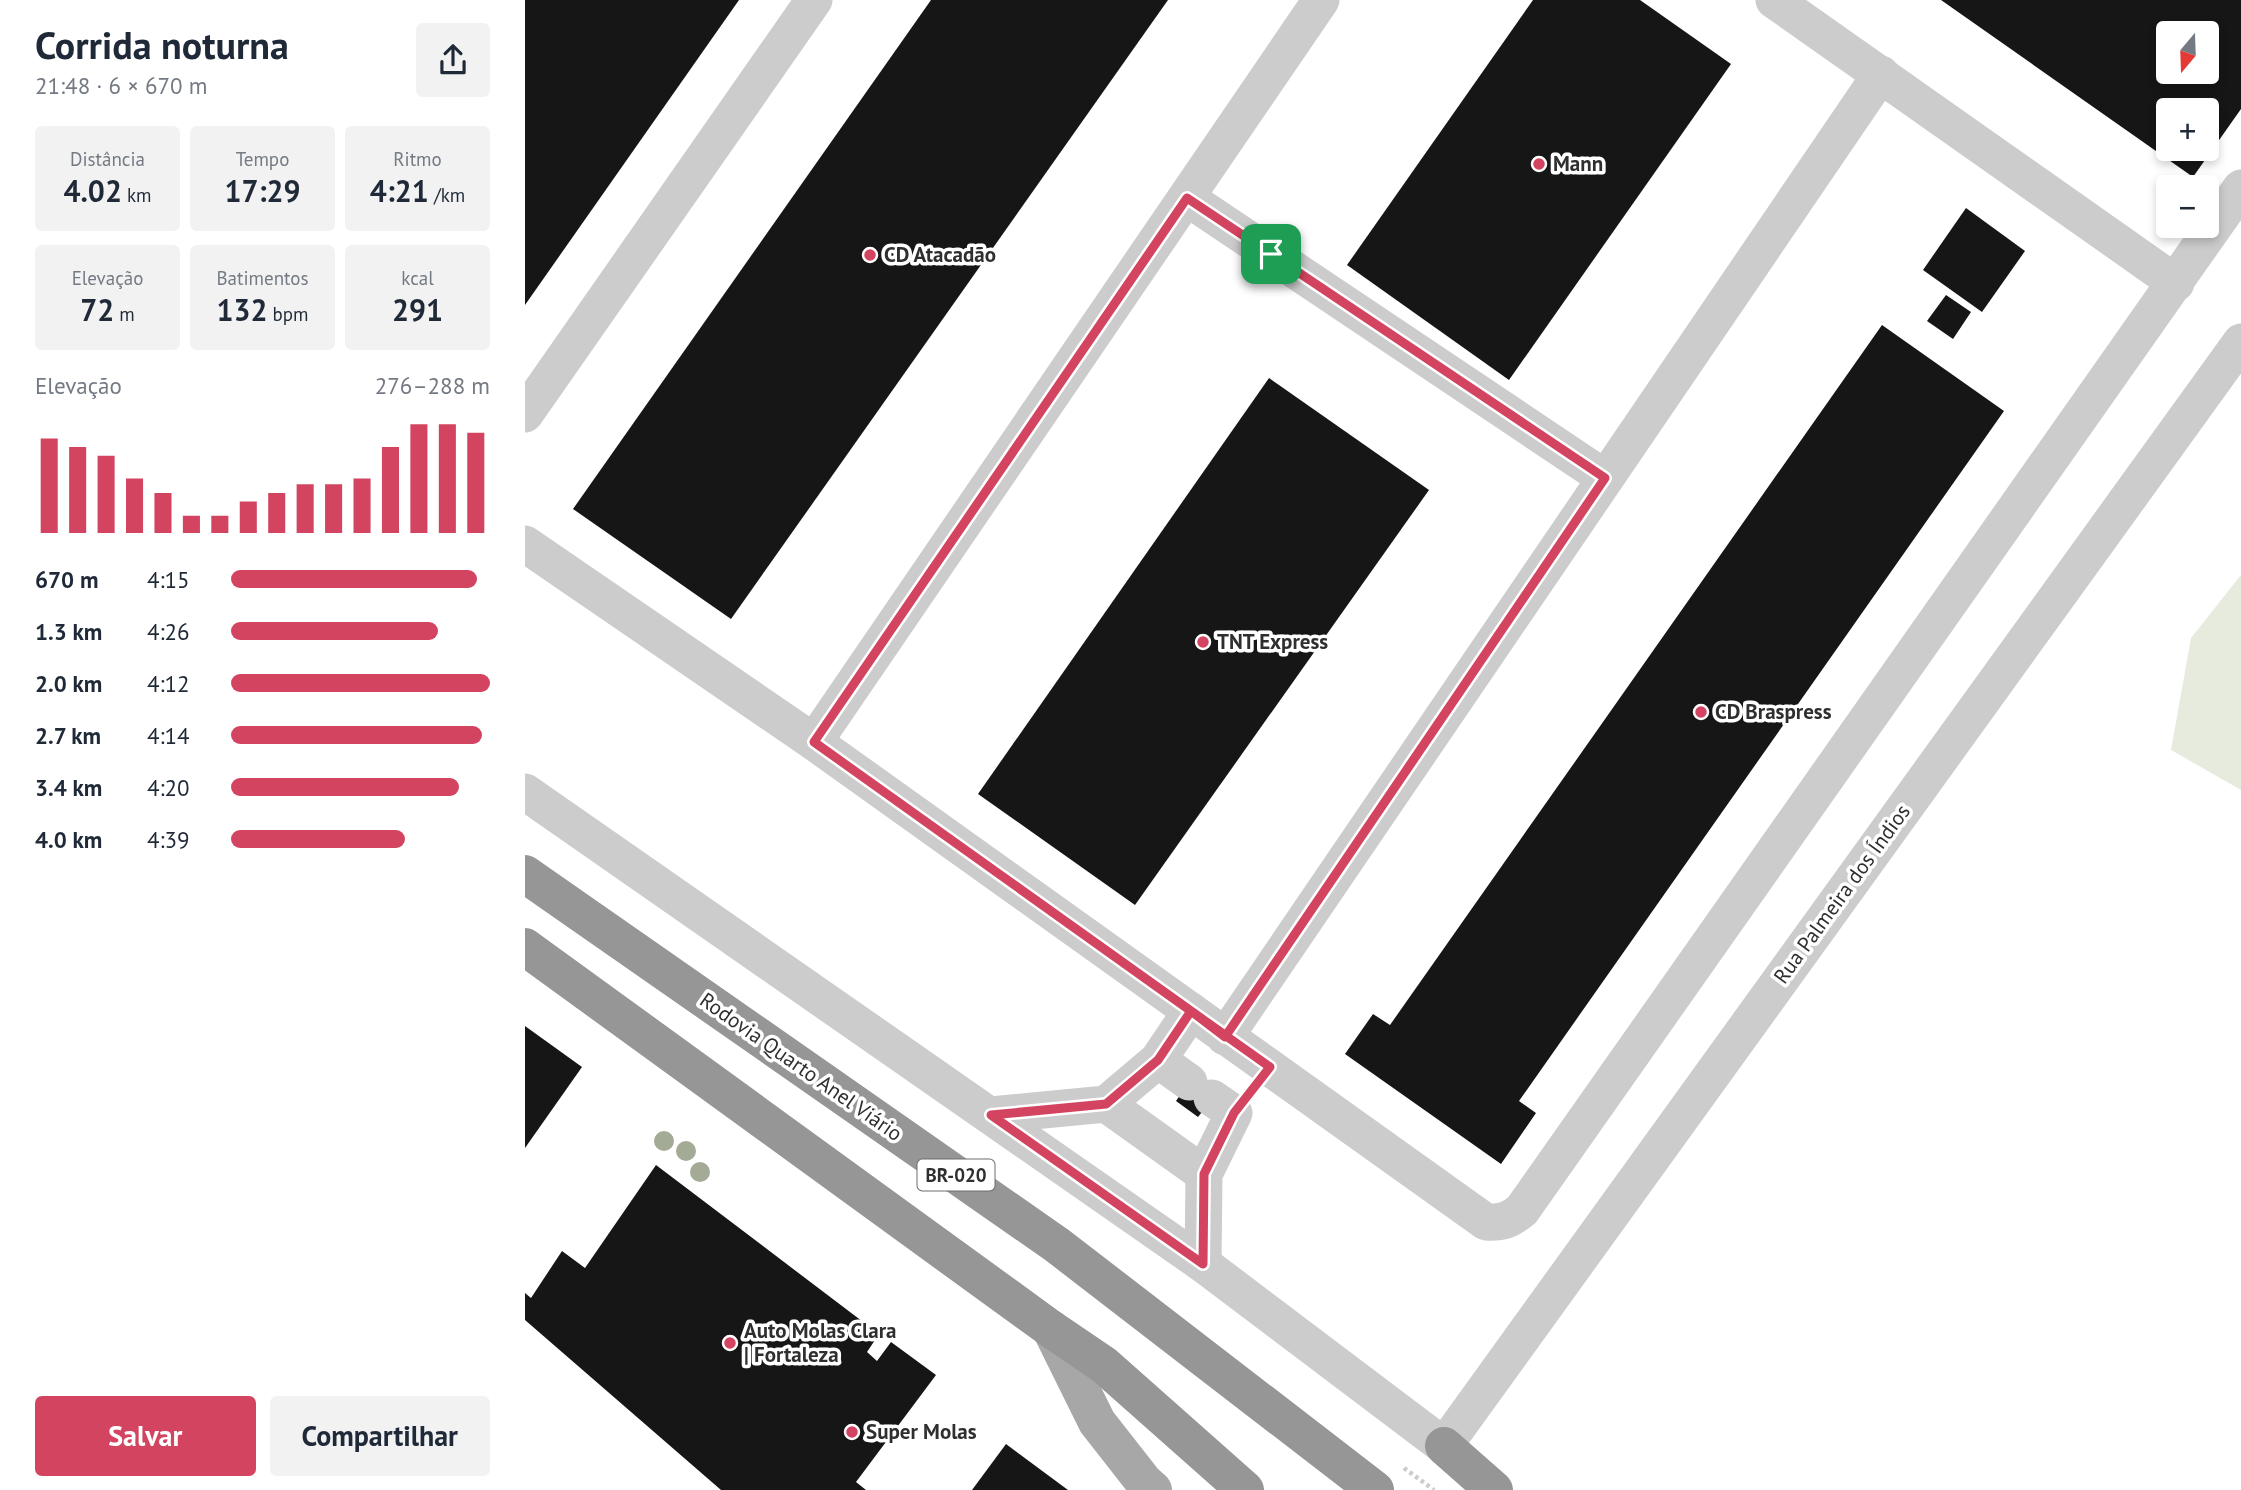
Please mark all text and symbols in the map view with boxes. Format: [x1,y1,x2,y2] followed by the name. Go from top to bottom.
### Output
[35,20,289,69] text: Corrida noturna
[2156,21,2219,84] north arrow
[2156,21,2219,238] map controls
[416,23,490,97] button: share
[35,71,207,100] text: 21:48 · 6 × 670 m
[2156,98,2219,161] button: +
[70,147,145,171] text: Distância
[236,147,289,171] text: Tempo
[393,147,442,171] text: Ritmo
[1553,150,1603,177] place label: Mann
[1531,156,1547,172] marker: Mann
[63,171,122,210] text: 4.02
[224,171,301,210] text: 17:29
[370,171,429,210] text: 4:21
[2156,175,2219,238] button: −
[122,183,152,207] text: km
[429,183,465,207] text: /km
[1241,224,1301,284] pin
[1252,235,1290,273] icon: arrive
[884,241,996,268] place label: CD Atacadão
[862,247,878,263] marker: CD Atacadão
[72,266,143,290] text: Elevação
[217,266,308,290] text: Batimentos
[401,266,434,290] text: kcal
[80,290,114,329] text: 72
[216,290,267,329] text: 132
[392,290,443,329] text: 291
[114,302,135,326] text: m
[267,302,309,326] text: bpm
[35,371,122,400] text: Elevação
[375,371,490,400] text: 276–288 m
[35,565,98,594] text: 670 m
[147,565,190,594] text: 4:15
[35,617,102,646] text: 1.3 km
[147,617,190,646] text: 4:26
[1217,628,1328,655] place label: TNT Express
[1195,634,1211,650] marker: TNT Express
[35,669,102,698] text: 2.0 km
[147,669,190,698] text: 4:12
[1715,698,1832,725] place label: CD Braspress
[1693,704,1709,720] marker: CD Braspress
[35,721,101,750] text: 2.7 km
[147,721,190,750] text: 4:14
[35,773,102,802] text: 3.4 km
[147,773,190,802] text: 4:20
[1767,799,1916,989] street label: Rua Palmeira dos Índios
[35,825,102,854] text: 4.0 km
[147,825,190,854] text: 4:39
[695,986,908,1147] street label: Rodovia Quarto Anel Viário
[917,1160,995,1190] road number: BR-020
[744,1317,897,1368] place label: Auto Molas Clara | Fortaleza
[722,1335,738,1351] marker: Auto Molas Clara | Fortaleza
[35,1396,256,1476] button: Salvar
[270,1396,490,1476] button: Compartilhar
[866,1418,977,1445] place label: Super Molas
[844,1424,860,1440] marker: Super Molas

